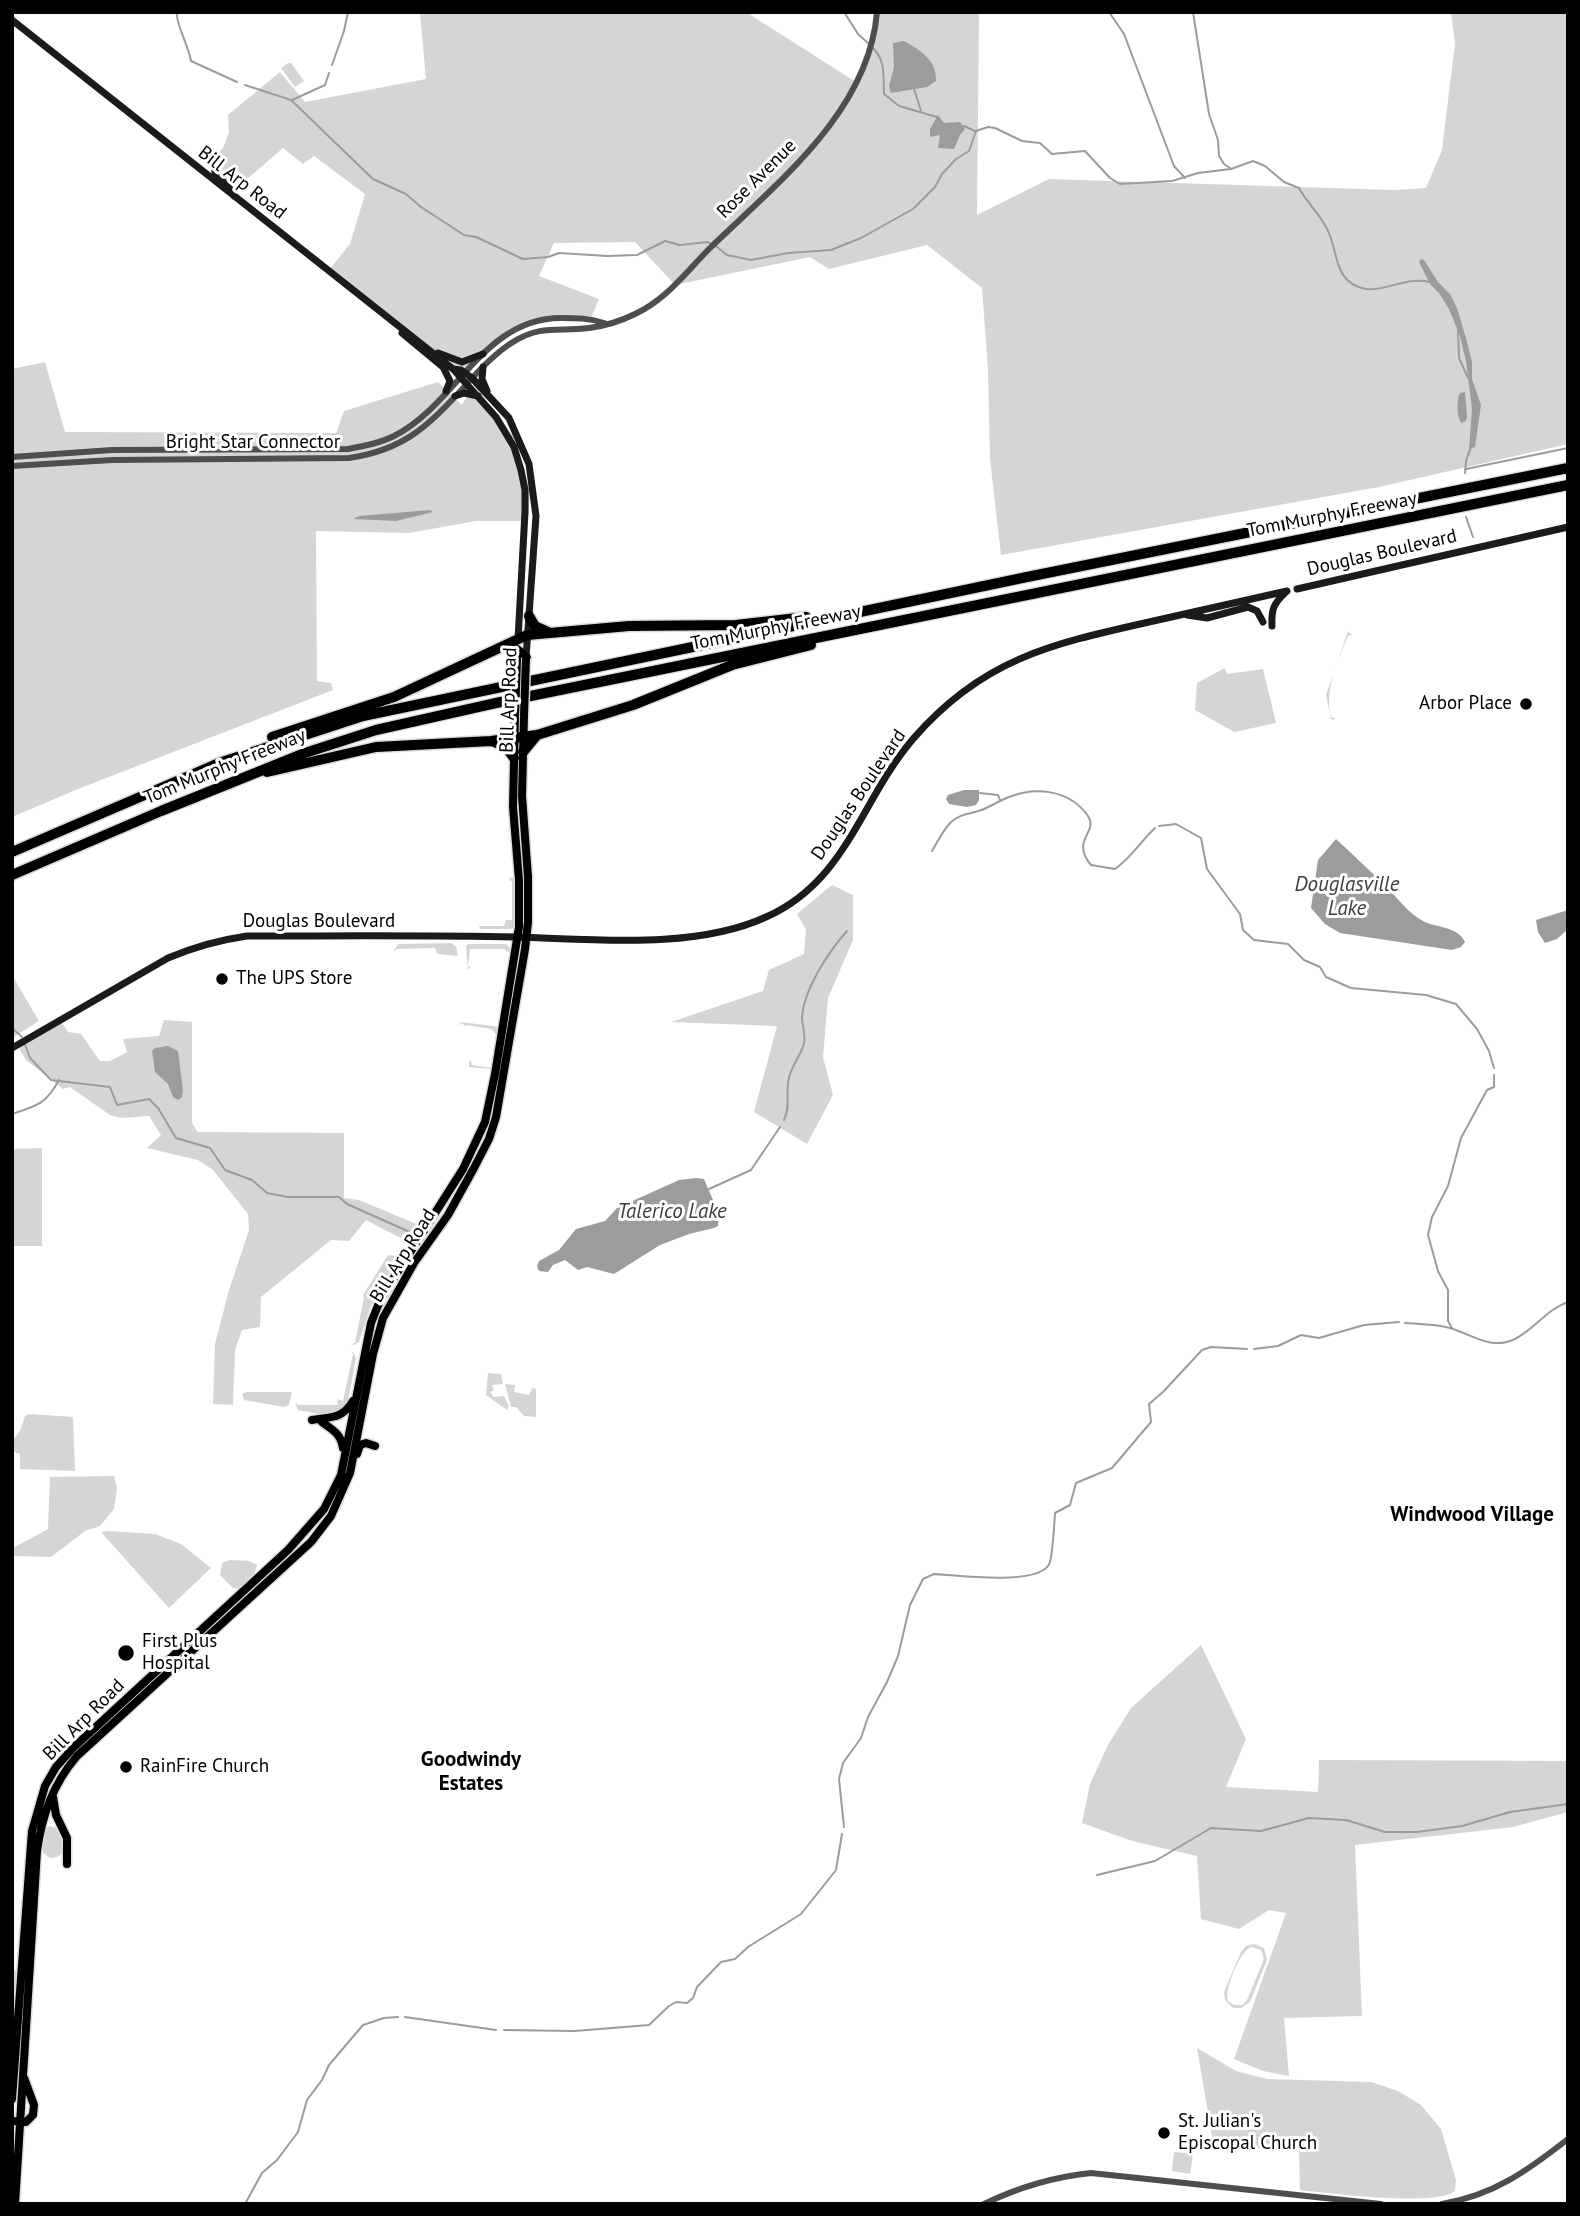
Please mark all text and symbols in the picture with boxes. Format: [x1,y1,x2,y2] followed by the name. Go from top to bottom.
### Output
[713,135,801,223] street label: Rose Avenue
[193,142,291,224] street label: Bill Arp Road
[166,432,340,454] street label: Bright Star Connector
[1245,487,1419,543] street label: Tom Murphy Freeway
[1305,525,1459,581] street label: Douglas Boulevard
[689,600,863,656] street label: Tom Murphy Freeway
[496,647,522,753] street label: Bill Arp Road
[1419,693,1512,715] place label: Arbor Place
[1518,696,1534,712] marker: Arbor Place
[141,724,309,810] street label: Tom Murphy Freeway
[807,725,911,865] street label: Douglas Boulevard
[1295,872,1399,922] water label: Douglasville Lake
[243,911,395,933] street label: Douglas Boulevard
[236,968,352,990] place label: The UPS Store
[214,971,230,987] marker: The UPS Store
[617,1199,727,1225] water label: Talerico Lake
[365,1205,441,1307] street label: Bill Arp Road
[1390,1502,1554,1528] district label: Windwood Village
[142,1631,217,1675] place label: First Plus Hospital
[116,1643,136,1663] marker: First Plus Hospital
[39,1675,129,1765] street label: Bill Arp Road
[421,1747,521,1797] district label: Goodwindy Estates
[140,1756,269,1778] place label: RainFire Church
[118,1759,134,1775] marker: RainFire Church
[1178,2111,1317,2155] place label: St. Julian's Episcopal Church
[1156,2125,1172,2141] marker: St. Julian's Episcopal Church

